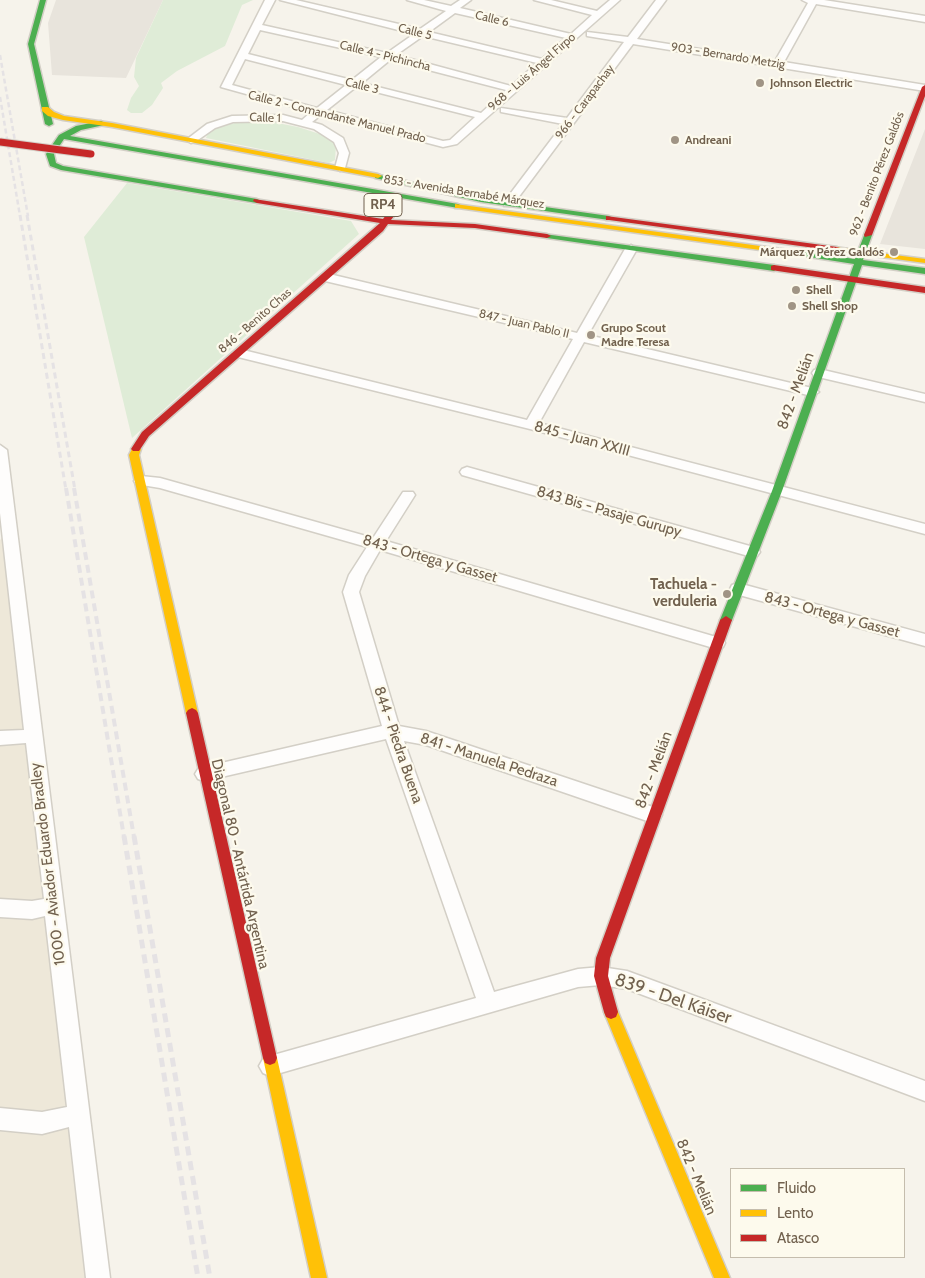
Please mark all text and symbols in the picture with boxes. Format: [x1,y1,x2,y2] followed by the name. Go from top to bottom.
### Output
[474,8,510,30] street label: Calle 6
[397,21,433,43] street label: Calle 5
[485,30,579,114] street label: 968 - Luis Ángel Firpo
[338,38,432,74] street label: Calle 4 - Pichincha
[670,40,786,72] street label: 903 - Bernardo Metzig
[552,62,618,142] street label: 966 - Carapachay
[344,75,380,97] street label: Calle 3
[770,76,853,90] place label: Johnson Electric
[754,77,766,89] marker: Johnson Electric
[247,88,427,146] street label: Calle 2 - Comandante Manuel Prado
[249,110,281,126] street label: Calle 1
[847,110,907,238] street label: 962 - Benito Pérez Galdós
[685,133,731,147] place label: Andreani
[669,134,681,146] marker: Andreani
[382,172,546,212] street label: 853 - Avenida Bernabé Márquez
[364,194,402,216] road number: RP4
[760,245,884,259] place label: Márquez y Pérez Galdós
[888,246,900,258] marker: Márquez y Pérez Galdós
[806,283,832,297] place label: Shell
[790,284,802,296] marker: Shell
[216,285,294,357] street label: 846 - Benito Chas
[802,299,858,313] place label: Shell Shop
[786,300,798,312] marker: Shell Shop
[477,307,571,341] street label: 847 - Juan Pablo II
[601,321,670,349] place label: Grupo Scout Madre Teresa
[585,329,597,341] marker: Grupo Scout Madre Teresa
[774,350,818,432] street label: 842 - Melián
[532,418,632,460] street label: 845 - Juan XXIII
[534,483,684,541] street label: 843 Bis - Pasaje Gurupy
[361,531,499,587] street label: 843 - Ortega y Gasset
[650,576,717,611] place label: Tachuela - verduleria
[721,588,733,600] marker: Tachuela - verduleria
[762,588,902,642] street label: 843 - Ortega y Gasset
[370,684,426,806] street label: 844 - Piedra Buena
[418,729,560,791] street label: 841 - Manuela Pedraza
[632,729,676,811] street label: 842 - Melián
[207,757,273,971] street label: Diagonal 80 - Antártida Argentina
[27,762,69,966] street label: 1000 - Aviador Eduardo Bradley
[612,969,734,1029] street label: 839 - Del Káiser
[672,1136,720,1218] street label: 842 - Melián
[730,1168,905,1258] legend
[777,1179,816,1197] text: Fluido
[777,1204,814,1222] text: Lento
[777,1229,819,1247] text: Atasco

